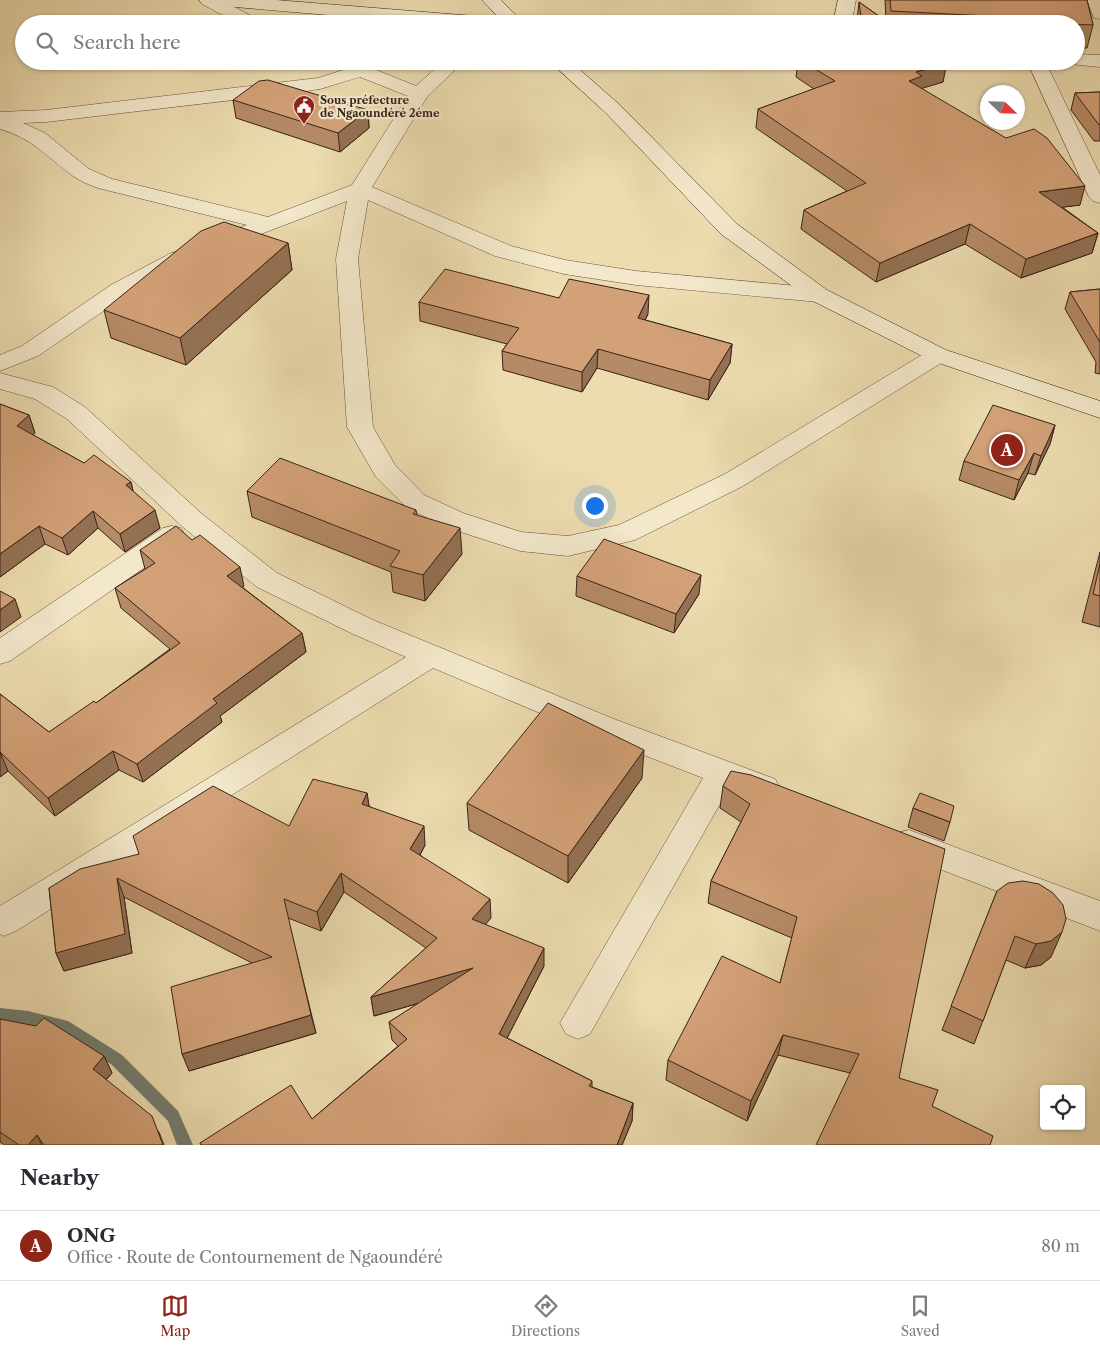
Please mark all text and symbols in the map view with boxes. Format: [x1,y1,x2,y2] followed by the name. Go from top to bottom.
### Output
[15,15,1085,70] search box
[33,29,61,57] icon: search
[73,31,181,54] text: Search here
[980,85,1025,130] north arrow
[320,93,440,120] place label: Sous préfecture de Ngaoundéré 2éme
[292,94,316,125] public building icon: Sous préfecture de Ngaoundéré 2éme
[991,431,1023,469] pin: A
[582,493,608,519] your location
[1040,1085,1085,1130] map controls
[1040,1085,1085,1130] button: locate
[20,1165,99,1190] text: Nearby
[67,1224,116,1247] text: ONG
[30,1236,42,1256] text: A
[1041,1236,1080,1256] text: 80 m
[67,1247,443,1267] text: Office · Route de Contournement de Ngaoundéré
[160,1292,190,1340] tab: Map
[511,1292,580,1340] tab: Directions
[901,1292,940,1340] tab: Saved

